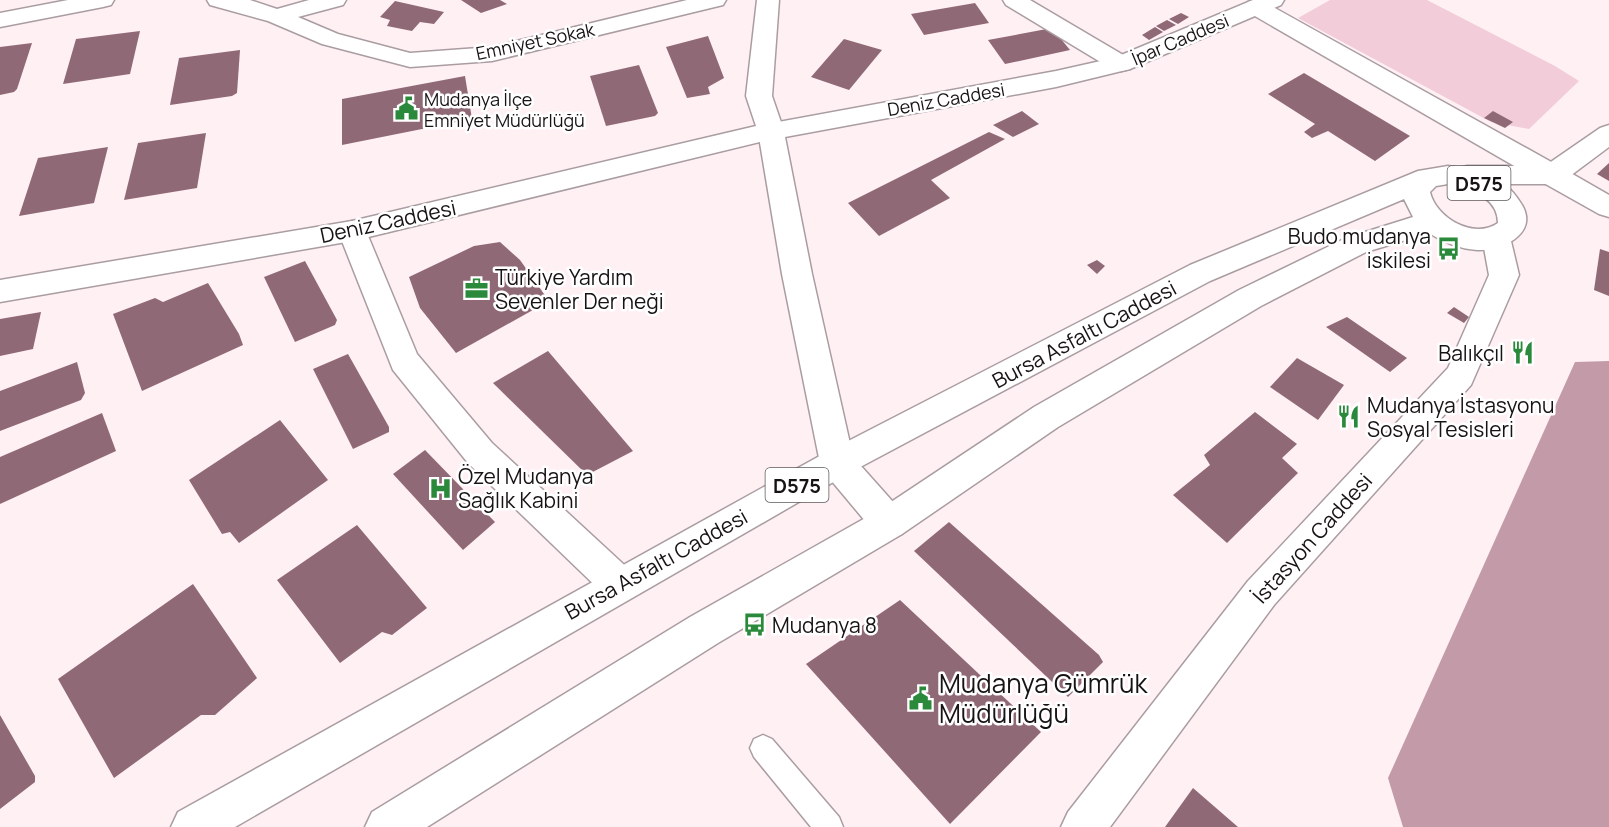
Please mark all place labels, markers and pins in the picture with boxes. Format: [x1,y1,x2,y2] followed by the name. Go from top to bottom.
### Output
[424,87,585,132] place label: Mudanya İlçe Emniyet Müdürlüğü
[393,96,419,122] public building icon: Mudanya İlçe Emniyet Müdürlüğü
[1288,222,1431,274] place label: Budo mudanya iskilesi
[1436,235,1462,261] bus stop icon: Budo mudanya iskilesi
[495,263,664,315] place label: Türkiye Yardım Sevenler Der neği
[464,276,490,302] office icon: Türkiye Yardım Sevenler Der neği
[1438,339,1504,367] place label: Balıkçıl
[1509,340,1535,366] restaurant icon: Balıkçıl
[1367,391,1554,443] place label: Mudanya İstasyonu Sosyal Tesisleri
[1336,404,1362,430] restaurant icon: Mudanya İstasyonu Sosyal Tesisleri
[458,462,593,514] place label: Özel Mudanya Sağlık Kabini
[427,475,453,501] hospital icon: Özel Mudanya Sağlık Kabini
[772,611,877,639] place label: Mudanya 8
[741,612,767,638] bus stop icon: Mudanya 8
[939,665,1149,731] place label: Mudanya Gümrük Müdürlüğü
[908,685,934,711] public building icon: Mudanya Gümrük Müdürlüğü

